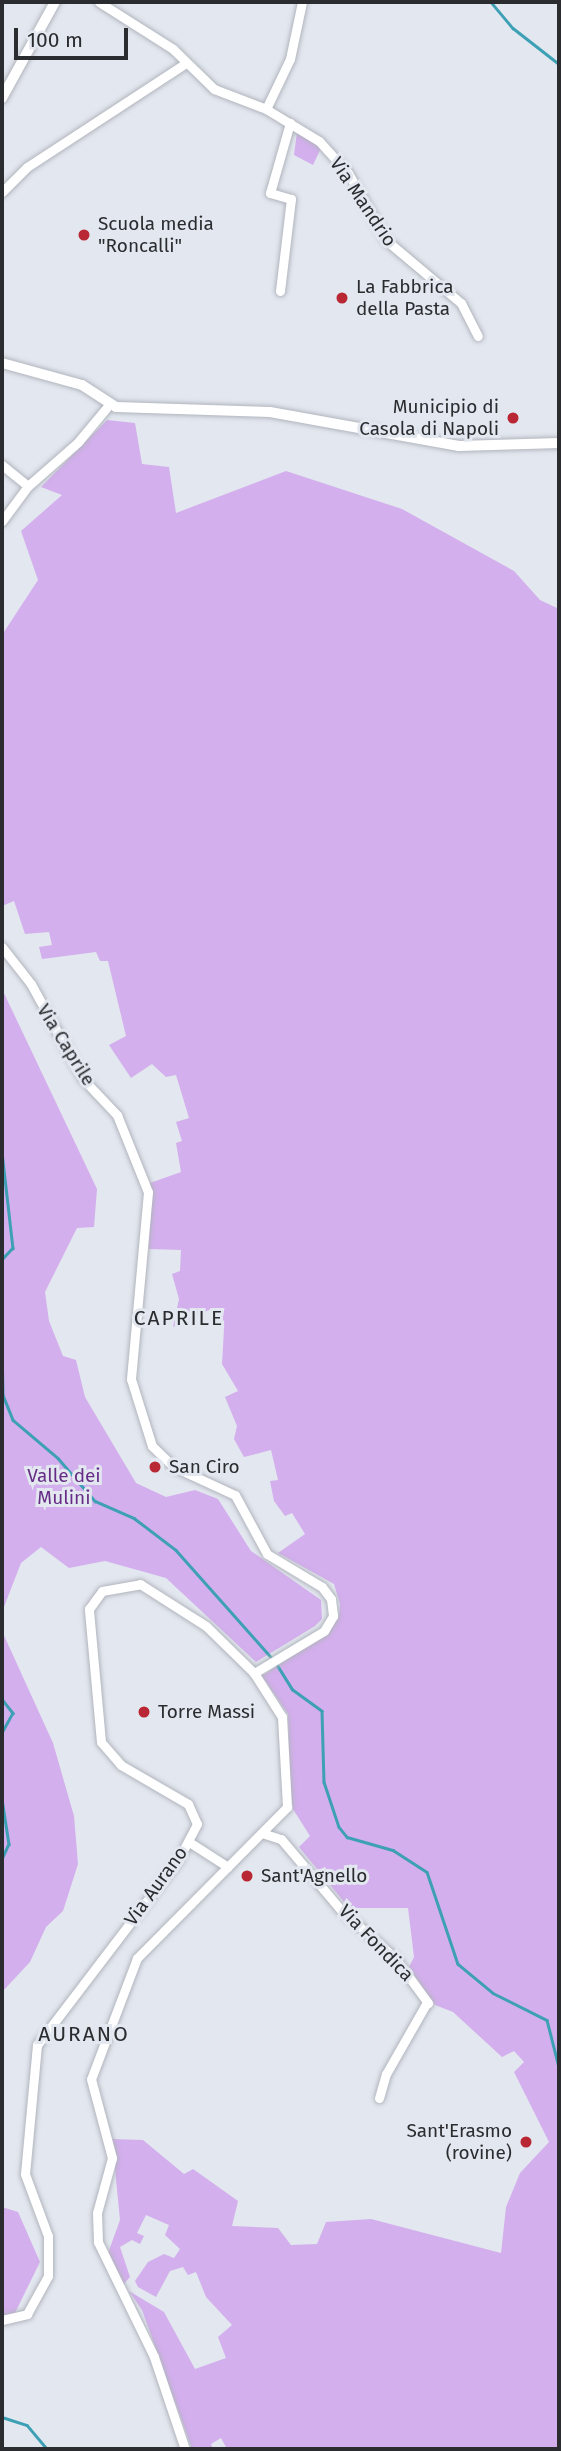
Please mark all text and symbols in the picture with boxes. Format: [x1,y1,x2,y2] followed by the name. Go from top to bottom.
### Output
[18,14,131,58] scale bar
[27,27,83,53] text: 100 m
[325,153,401,251] street label: Via Mandrio
[98,213,214,257] place label: Scuola media "Roncalli"
[76,227,92,243] marker: Scuola media "Roncalli"
[356,276,454,320] place label: La Fabbrica della Pasta
[334,290,350,306] marker: La Fabbrica della Pasta
[359,396,499,440] place label: Municipio di Casola di Napoli
[505,410,521,426] marker: Municipio di Casola di Napoli
[32,1000,100,1090] street label: Via Caprile
[135,1305,223,1331] district label: CAPRILE
[169,1456,240,1478] place label: San Ciro
[147,1459,163,1475] marker: San Ciro
[27,1465,101,1509] park label: Valle dei Mulini
[158,1701,255,1723] place label: Torre Massi
[136,1704,152,1720] marker: Torre Massi
[120,1842,192,1930] street label: Via Aurano
[261,1865,367,1887] place label: Sant'Agnello
[239,1868,255,1884] marker: Sant'Agnello
[334,1900,418,1986] street label: Via Fondica
[39,2021,129,2047] district label: AURANO
[406,2120,512,2164] place label: Sant'Erasmo (rovine)
[518,2134,534,2150] marker: Sant'Erasmo (rovine)

